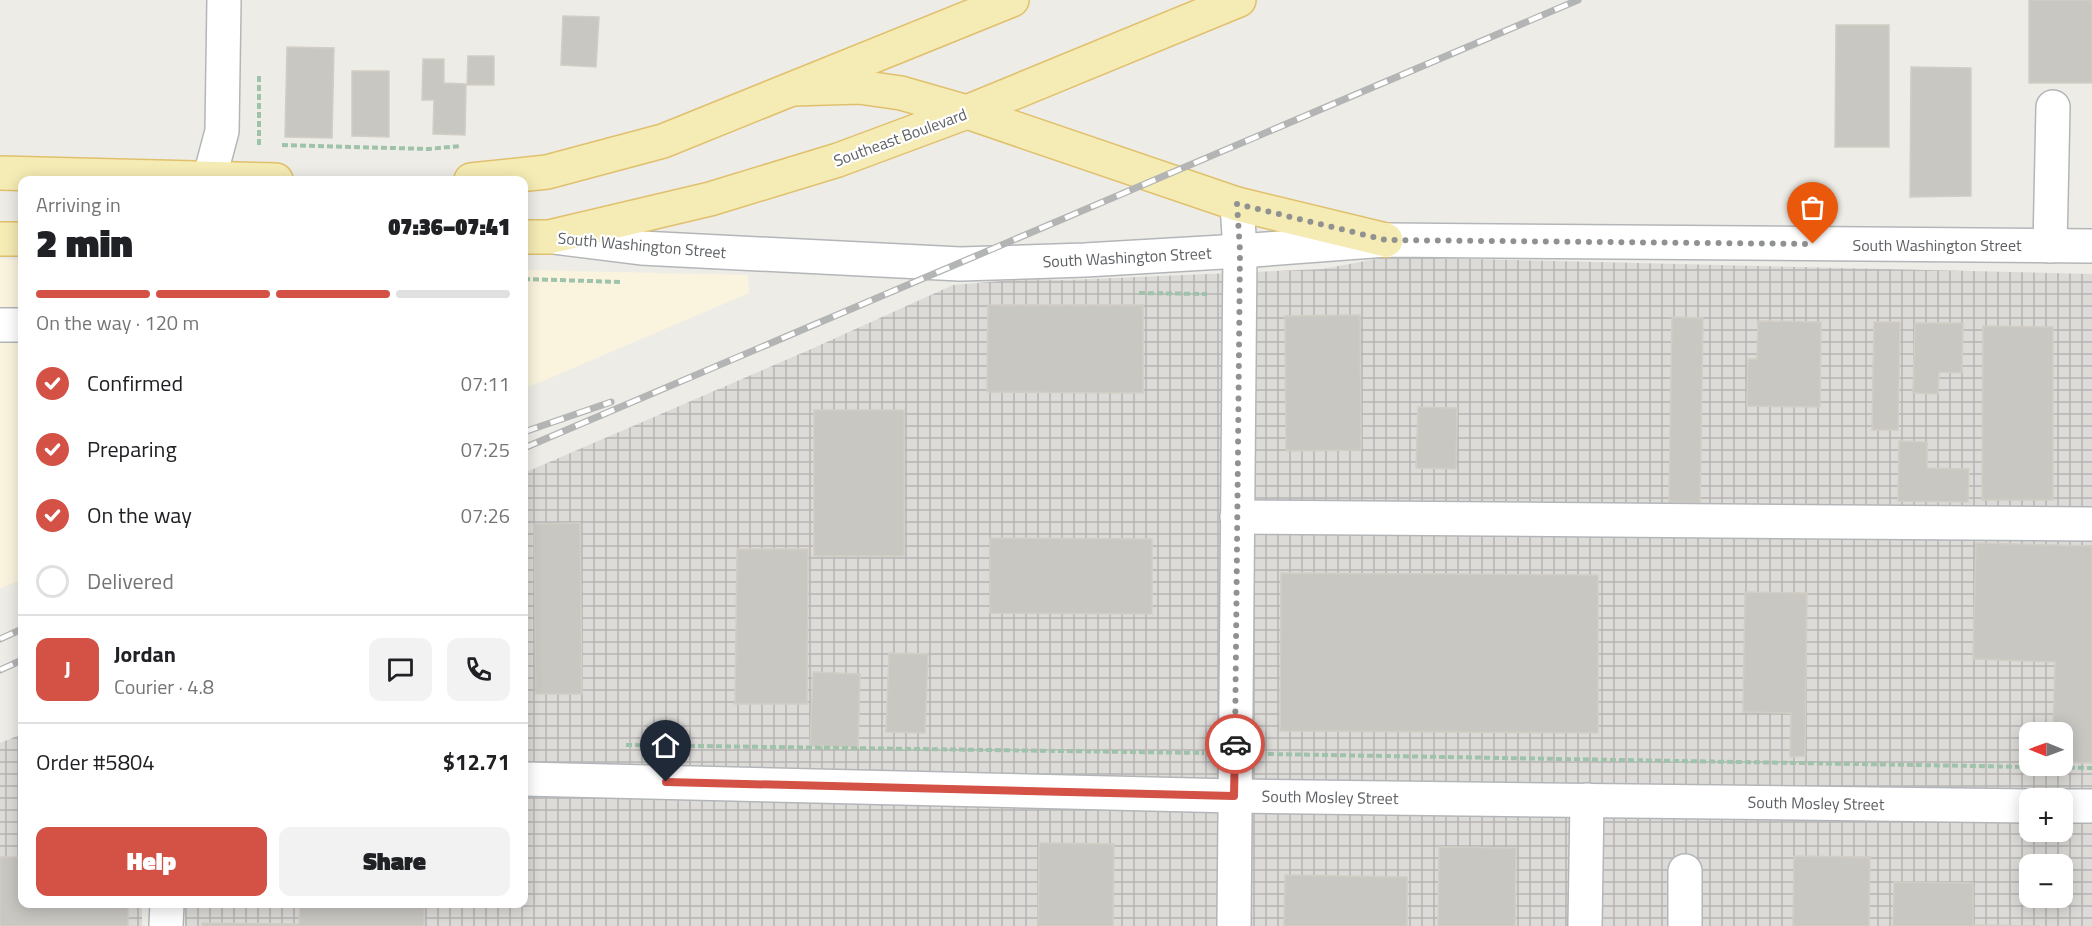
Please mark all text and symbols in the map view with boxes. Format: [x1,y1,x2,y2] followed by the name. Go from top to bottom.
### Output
[830,102,970,172] street label: Southeast Boulevard
[1787,182,1838,244] pin
[36,189,121,220] text: Arriving in
[1796,191,1829,224] icon: bag
[388,210,510,244] text: 07:36–07:41
[36,213,133,272] text: 2 min
[557,226,728,264] street label: South Washington Street
[1852,233,2022,257] street label: South Washington Street
[1042,241,1212,273] street label: South Washington Street
[36,307,199,338] text: On the way · 120 m
[87,366,183,400] text: Confirmed
[36,367,69,400] icon: check
[461,368,510,399] text: 07:11
[87,432,177,466] text: Preparing
[36,433,69,466] icon: check
[461,434,510,465] text: 07:25
[87,498,192,532] text: On the way
[36,499,69,532] icon: check
[461,500,510,531] text: 07:26
[87,564,174,598] text: Delivered
[114,637,176,671] text: Jordan
[369,638,432,701] button: chat
[447,638,510,701] button: phone
[64,652,71,686] text: J
[114,671,214,702] text: Courier · 4.8
[1205,714,1265,774] courier
[640,720,691,782] pin
[2019,722,2073,776] north arrow
[2019,722,2073,908] map controls
[1219,728,1252,761] icon: car
[649,729,682,762] icon: home
[36,745,155,779] text: Order #5804
[443,745,510,779] text: $12.71
[1261,784,1399,810] street label: South Mosley Street
[2019,788,2073,842] button: +
[1747,790,1885,816] street label: South Mosley Street
[36,827,267,896] button: Help
[279,827,510,896] button: Share
[2019,854,2073,908] button: −

